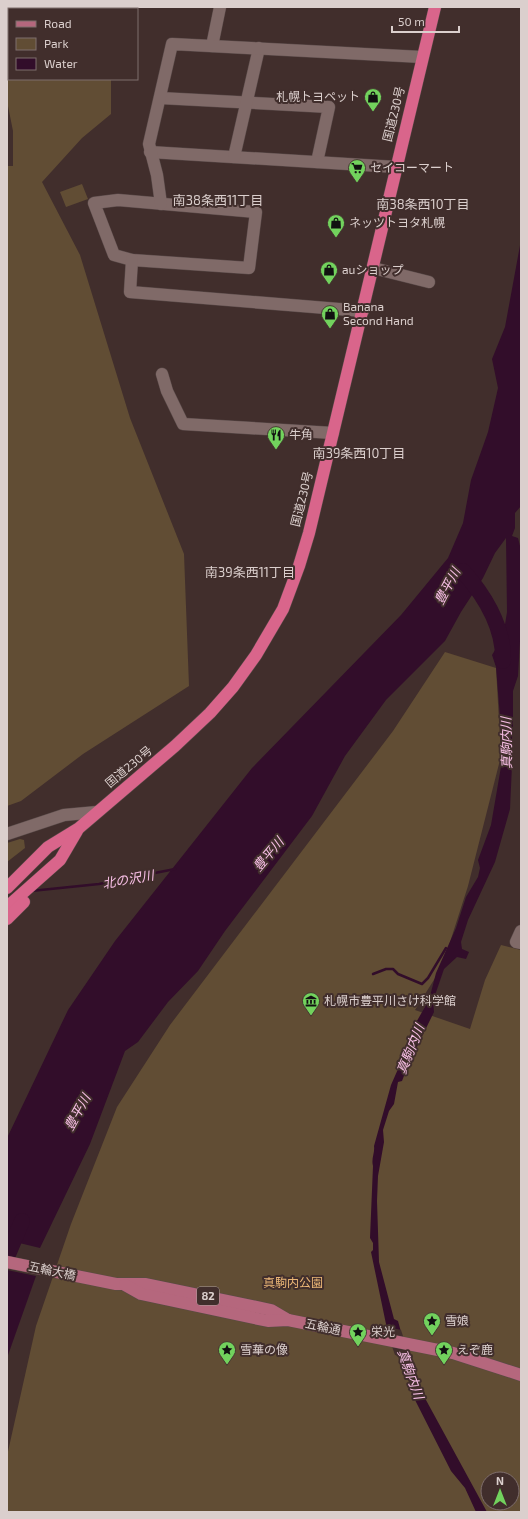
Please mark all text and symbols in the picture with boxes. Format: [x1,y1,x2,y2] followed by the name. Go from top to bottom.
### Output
[8,8,138,80] legend
[392,8,459,34] scale bar
[398,14,425,28] text: 50 m
[44,16,72,30] text: Road
[44,36,69,50] text: Park
[44,56,78,70] text: Water
[379,85,407,143] street label: 国道230号
[363,87,383,112] shop icon: 札幌トヨペット
[276,89,360,103] place label: 札幌トヨペット
[347,158,367,183] supermarket icon: セイコーマート
[370,160,454,174] place label: セイコーマート
[173,192,263,208] district label: 南38条西11丁目
[376,196,470,212] district label: 南38条西10丁目
[326,213,346,238] shop icon: ネッツトヨタ札幌
[349,215,445,229] place label: ネッツトヨタ札幌
[319,260,339,285] shop icon: auショップ
[342,262,403,276] place label: auショップ
[343,299,414,327] place label: Banana Second Hand
[320,304,340,329] shop icon: Banana Second Hand
[266,425,286,450] restaurant icon: 牛角
[289,427,313,441] place label: 牛角
[313,445,405,461] district label: 南39条西10丁目
[287,470,315,528] street label: 国道230号
[431,563,464,607] water label: 豊平川
[205,564,295,580] district label: 南39条西11丁目
[498,715,514,769] water label: 真駒内川
[102,743,155,790] street label: 国道230号
[249,832,288,874] water label: 豊平川
[101,866,157,891] water label: 北の沢川
[301,991,321,1016] museum icon: 札幌市豊平川さけ科学館
[324,993,456,1007] place label: 札幌市豊平川さけ科学館
[393,1020,428,1076] water label: 真駒内川
[61,1089,94,1133] water label: 豊平川
[27,1258,77,1282] street label: 五輪大橋
[263,1275,323,1289] park label: 真駒内公園
[197,1287,219,1305] road number: 82
[422,1311,442,1336] place icon: 雪娘
[445,1313,469,1327] place label: 雪娘
[304,1315,342,1337] street label: 五輪通
[348,1322,368,1347] place icon: 栄光
[371,1324,395,1338] place label: 栄光
[217,1340,237,1365] place icon: 雪華の像
[434,1340,454,1365] place icon: えぞ鹿
[240,1342,288,1356] place label: 雪華の像
[457,1342,493,1356] place label: えぞ鹿
[395,1347,428,1403] water label: 真駒内川
[480,1471,520,1511] north arrow
[496,1474,504,1487] text: N

